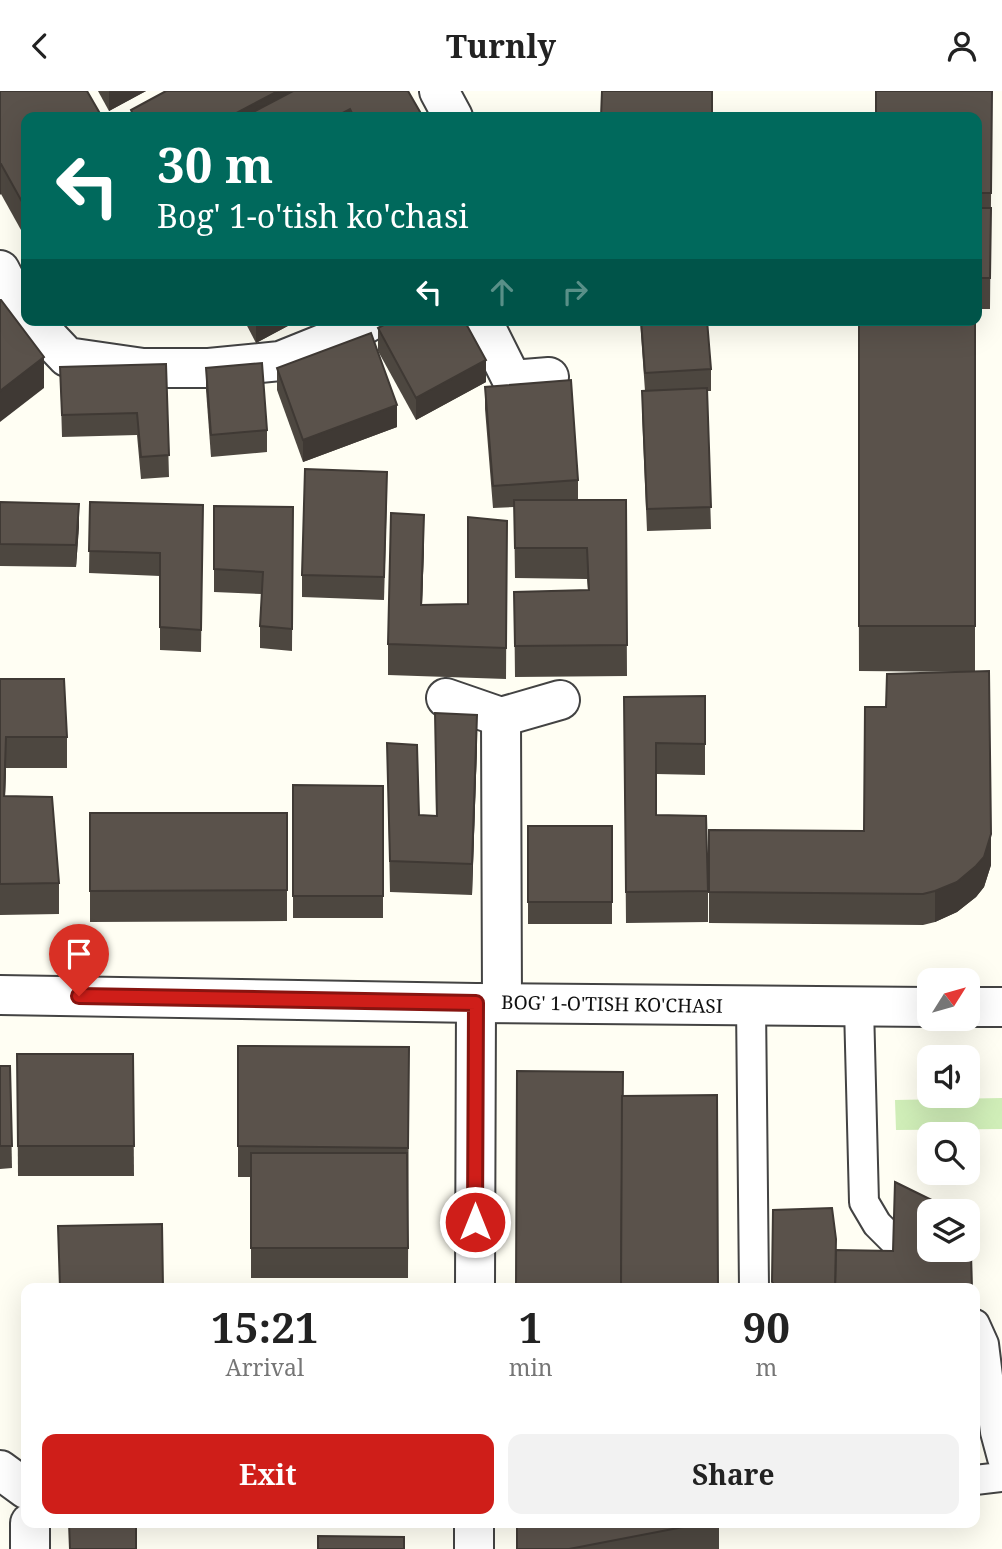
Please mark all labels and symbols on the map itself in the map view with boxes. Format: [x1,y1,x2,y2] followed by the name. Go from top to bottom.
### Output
[49,924,109,996] pin
[917,968,980,1031] north arrow
[501,989,723,1019] street label: BOG' 1-O'TISH KO'CHASI
[438,1185,512,1259] position arrow

